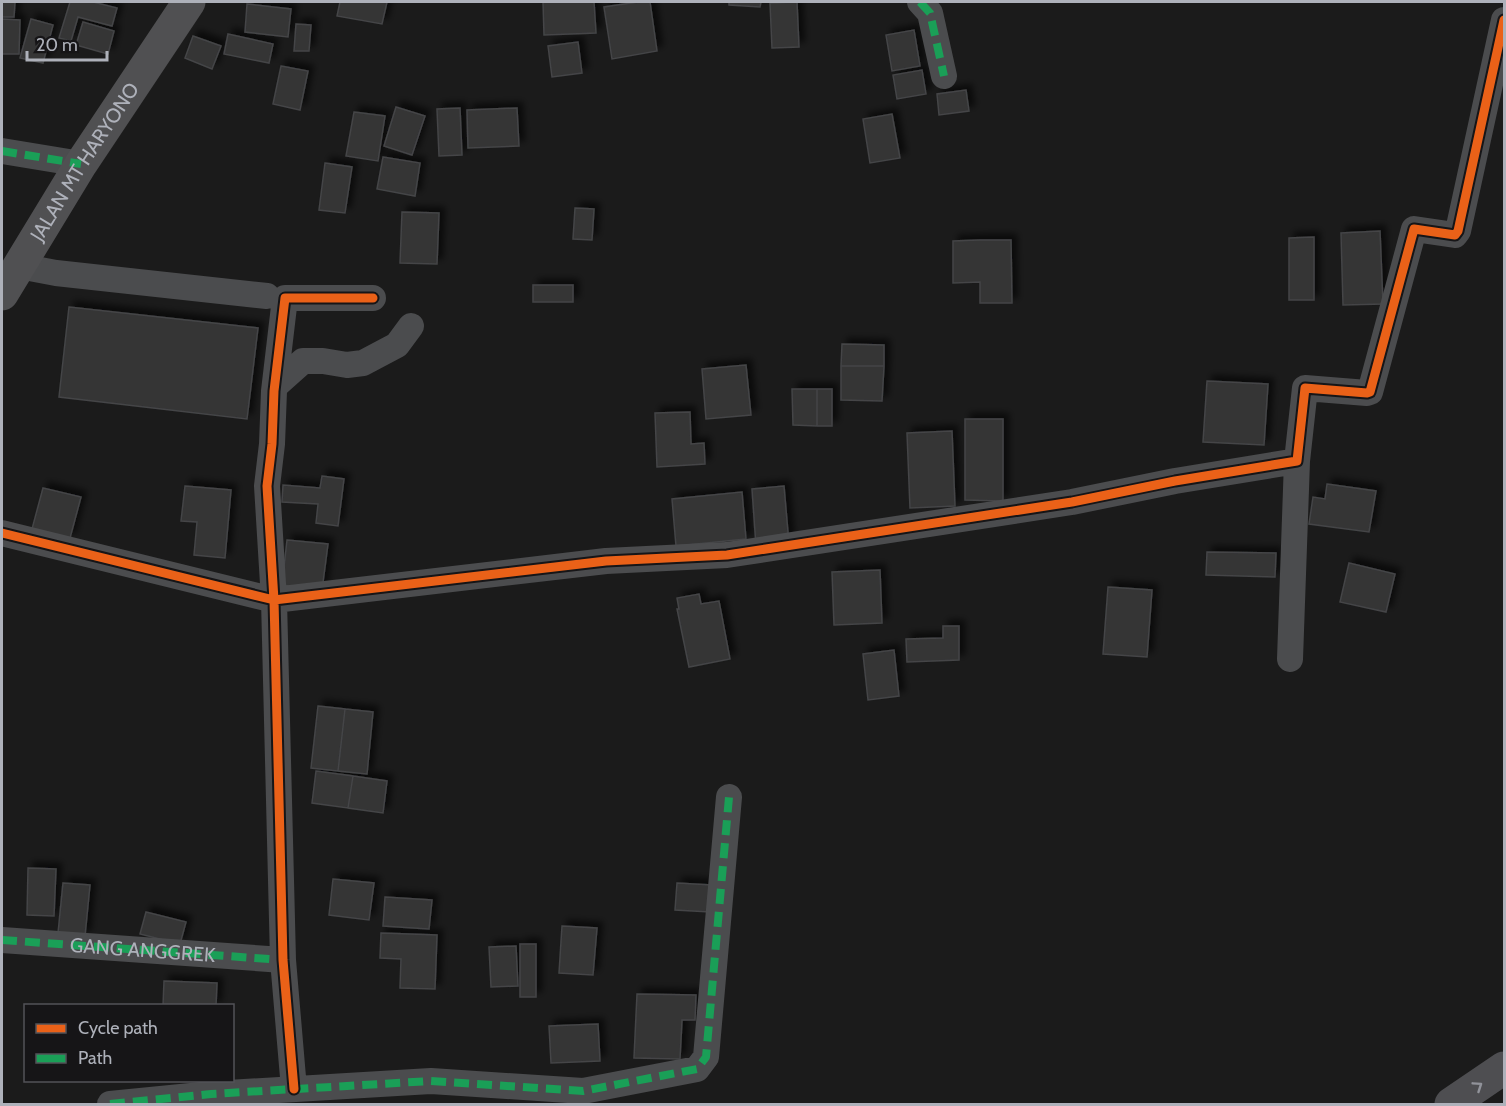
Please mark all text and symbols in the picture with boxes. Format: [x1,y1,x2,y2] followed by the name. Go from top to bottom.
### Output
[27,24,106,62] scale bar
[36,34,78,56] text: 20 m
[25,78,144,246] street label: JALAN MT HARYONO
[69,933,217,967] street label: GANG ANGGREK
[24,1004,234,1082] legend
[78,1017,158,1039] text: Cycle path
[78,1047,112,1069] text: Path
[1471,1082,1482,1093] one-way arrow

